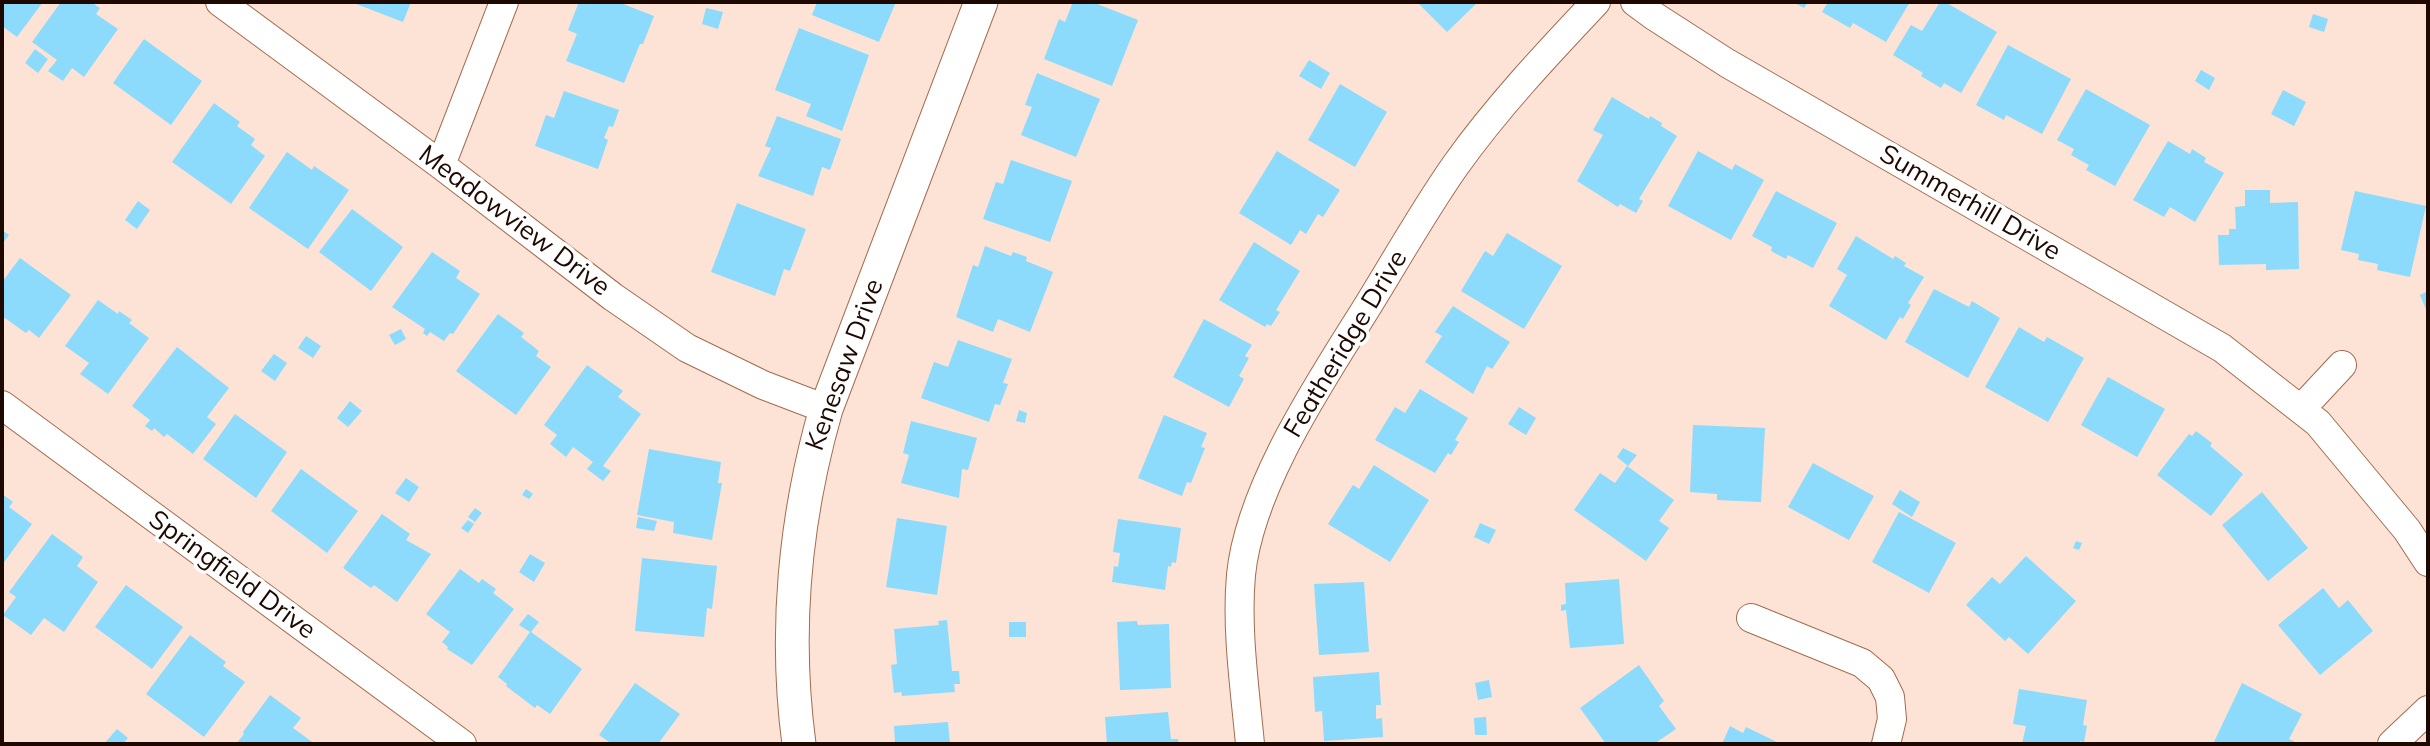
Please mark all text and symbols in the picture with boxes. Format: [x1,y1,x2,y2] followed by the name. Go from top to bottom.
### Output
[412,139,616,303] street label: Meadowview Drive
[1874,139,2066,267] street label: Summerhill Drive
[1278,245,1414,443] street label: Featheridge Drive
[800,275,890,455] street label: Kenesaw Drive
[142,504,322,646] street label: Springfield Drive

